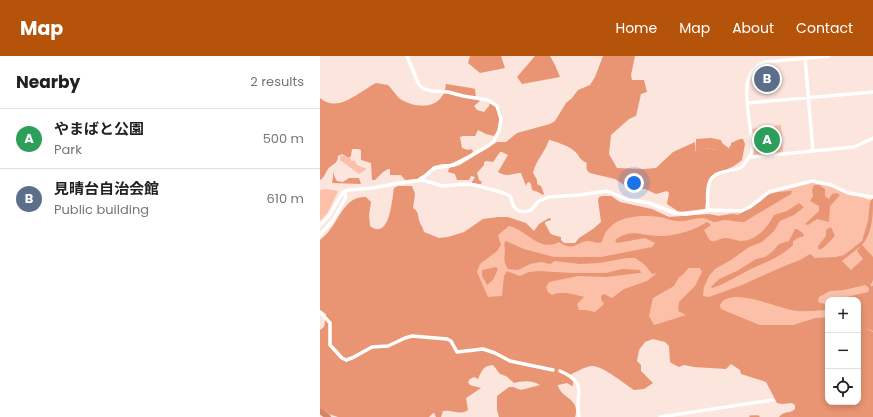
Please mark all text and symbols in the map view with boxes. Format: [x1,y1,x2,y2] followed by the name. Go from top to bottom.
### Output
[20,15,63,42] text: Map
[615,18,657,38] text: Home
[679,18,710,38] text: Map
[732,18,774,38] text: About
[796,18,853,38] text: Contact
[754,64,780,94] pin: B
[16,70,80,94] text: Nearby
[250,72,304,91] text: 2 results
[54,118,144,139] text: やまばと公園
[754,125,780,155] pin: A
[24,129,34,148] text: A
[263,129,304,148] text: 500 m
[54,140,82,159] text: Park
[624,173,644,193] your location
[54,178,159,199] text: 見晴台自治会館
[25,189,33,208] text: B
[267,189,304,208] text: 610 m
[54,200,149,219] text: Public building
[825,297,861,405] map controls
[825,297,861,333] button: +
[825,333,861,369] button: −
[825,369,861,405] button: locate

